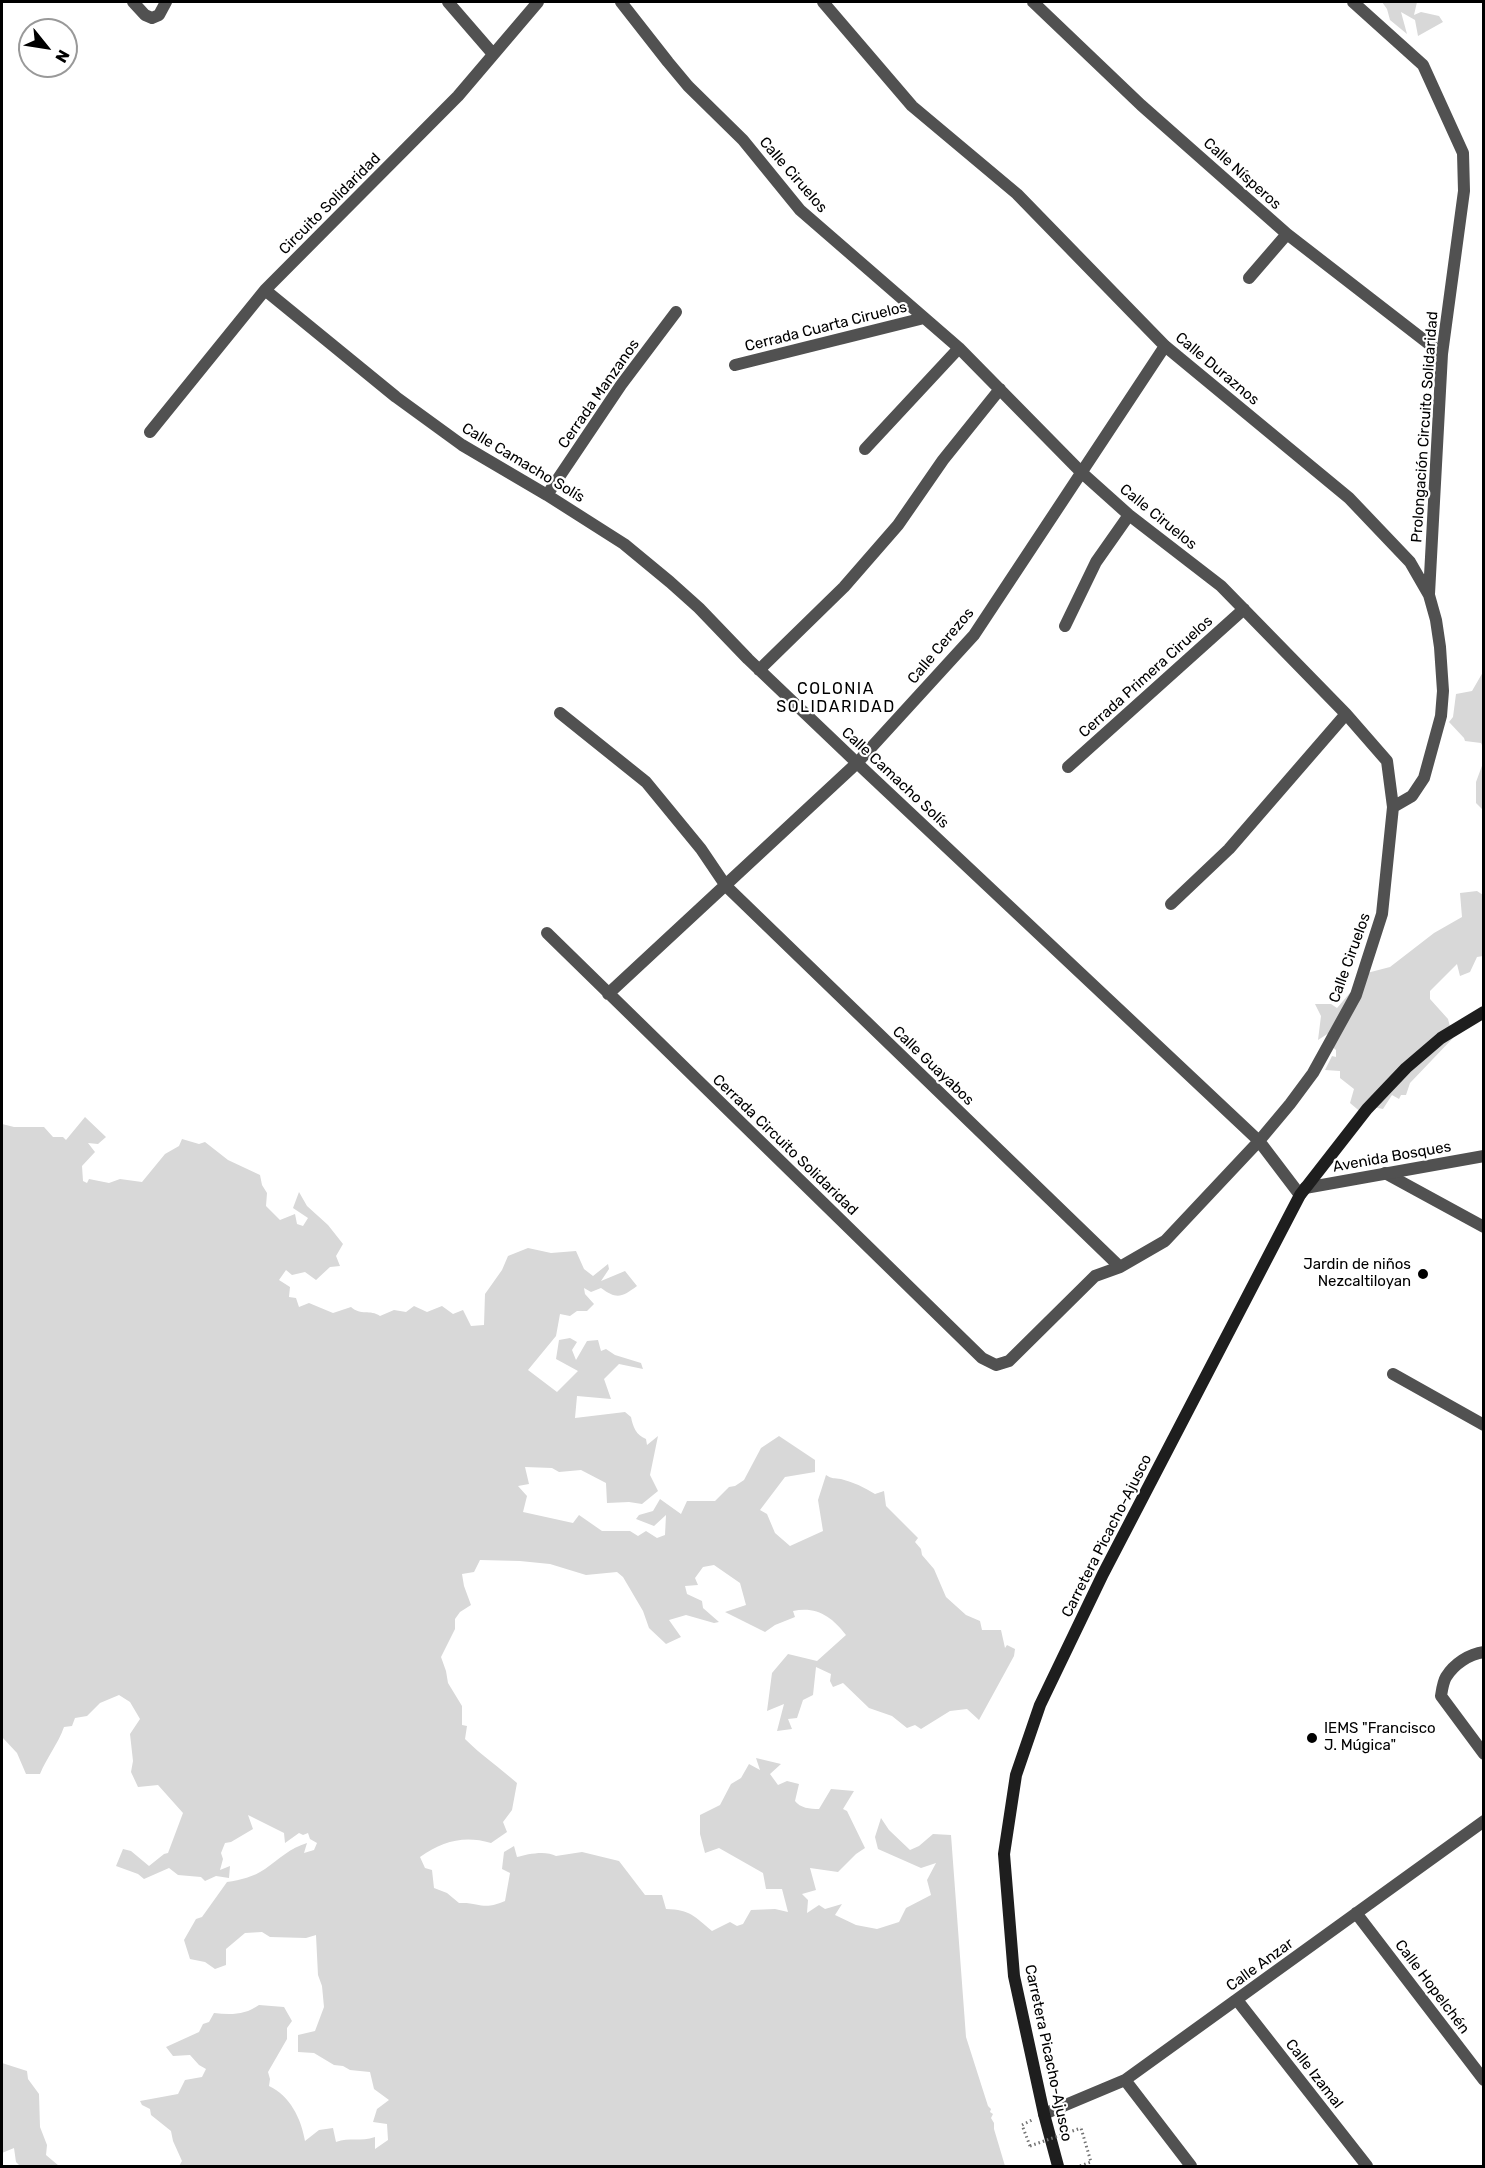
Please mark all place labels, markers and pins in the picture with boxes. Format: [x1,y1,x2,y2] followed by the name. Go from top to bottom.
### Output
[1303,1256,1411,1291] place label: Jardin de niños Nezcaltiloyan
[1416,1267,1430,1281] marker: Jardin de niños Nezcaltiloyan
[1324,1720,1436,1755] place label: IEMS "Francisco J. Múgica"
[1305,1731,1319,1745] marker: IEMS "Francisco J. Múgica"

